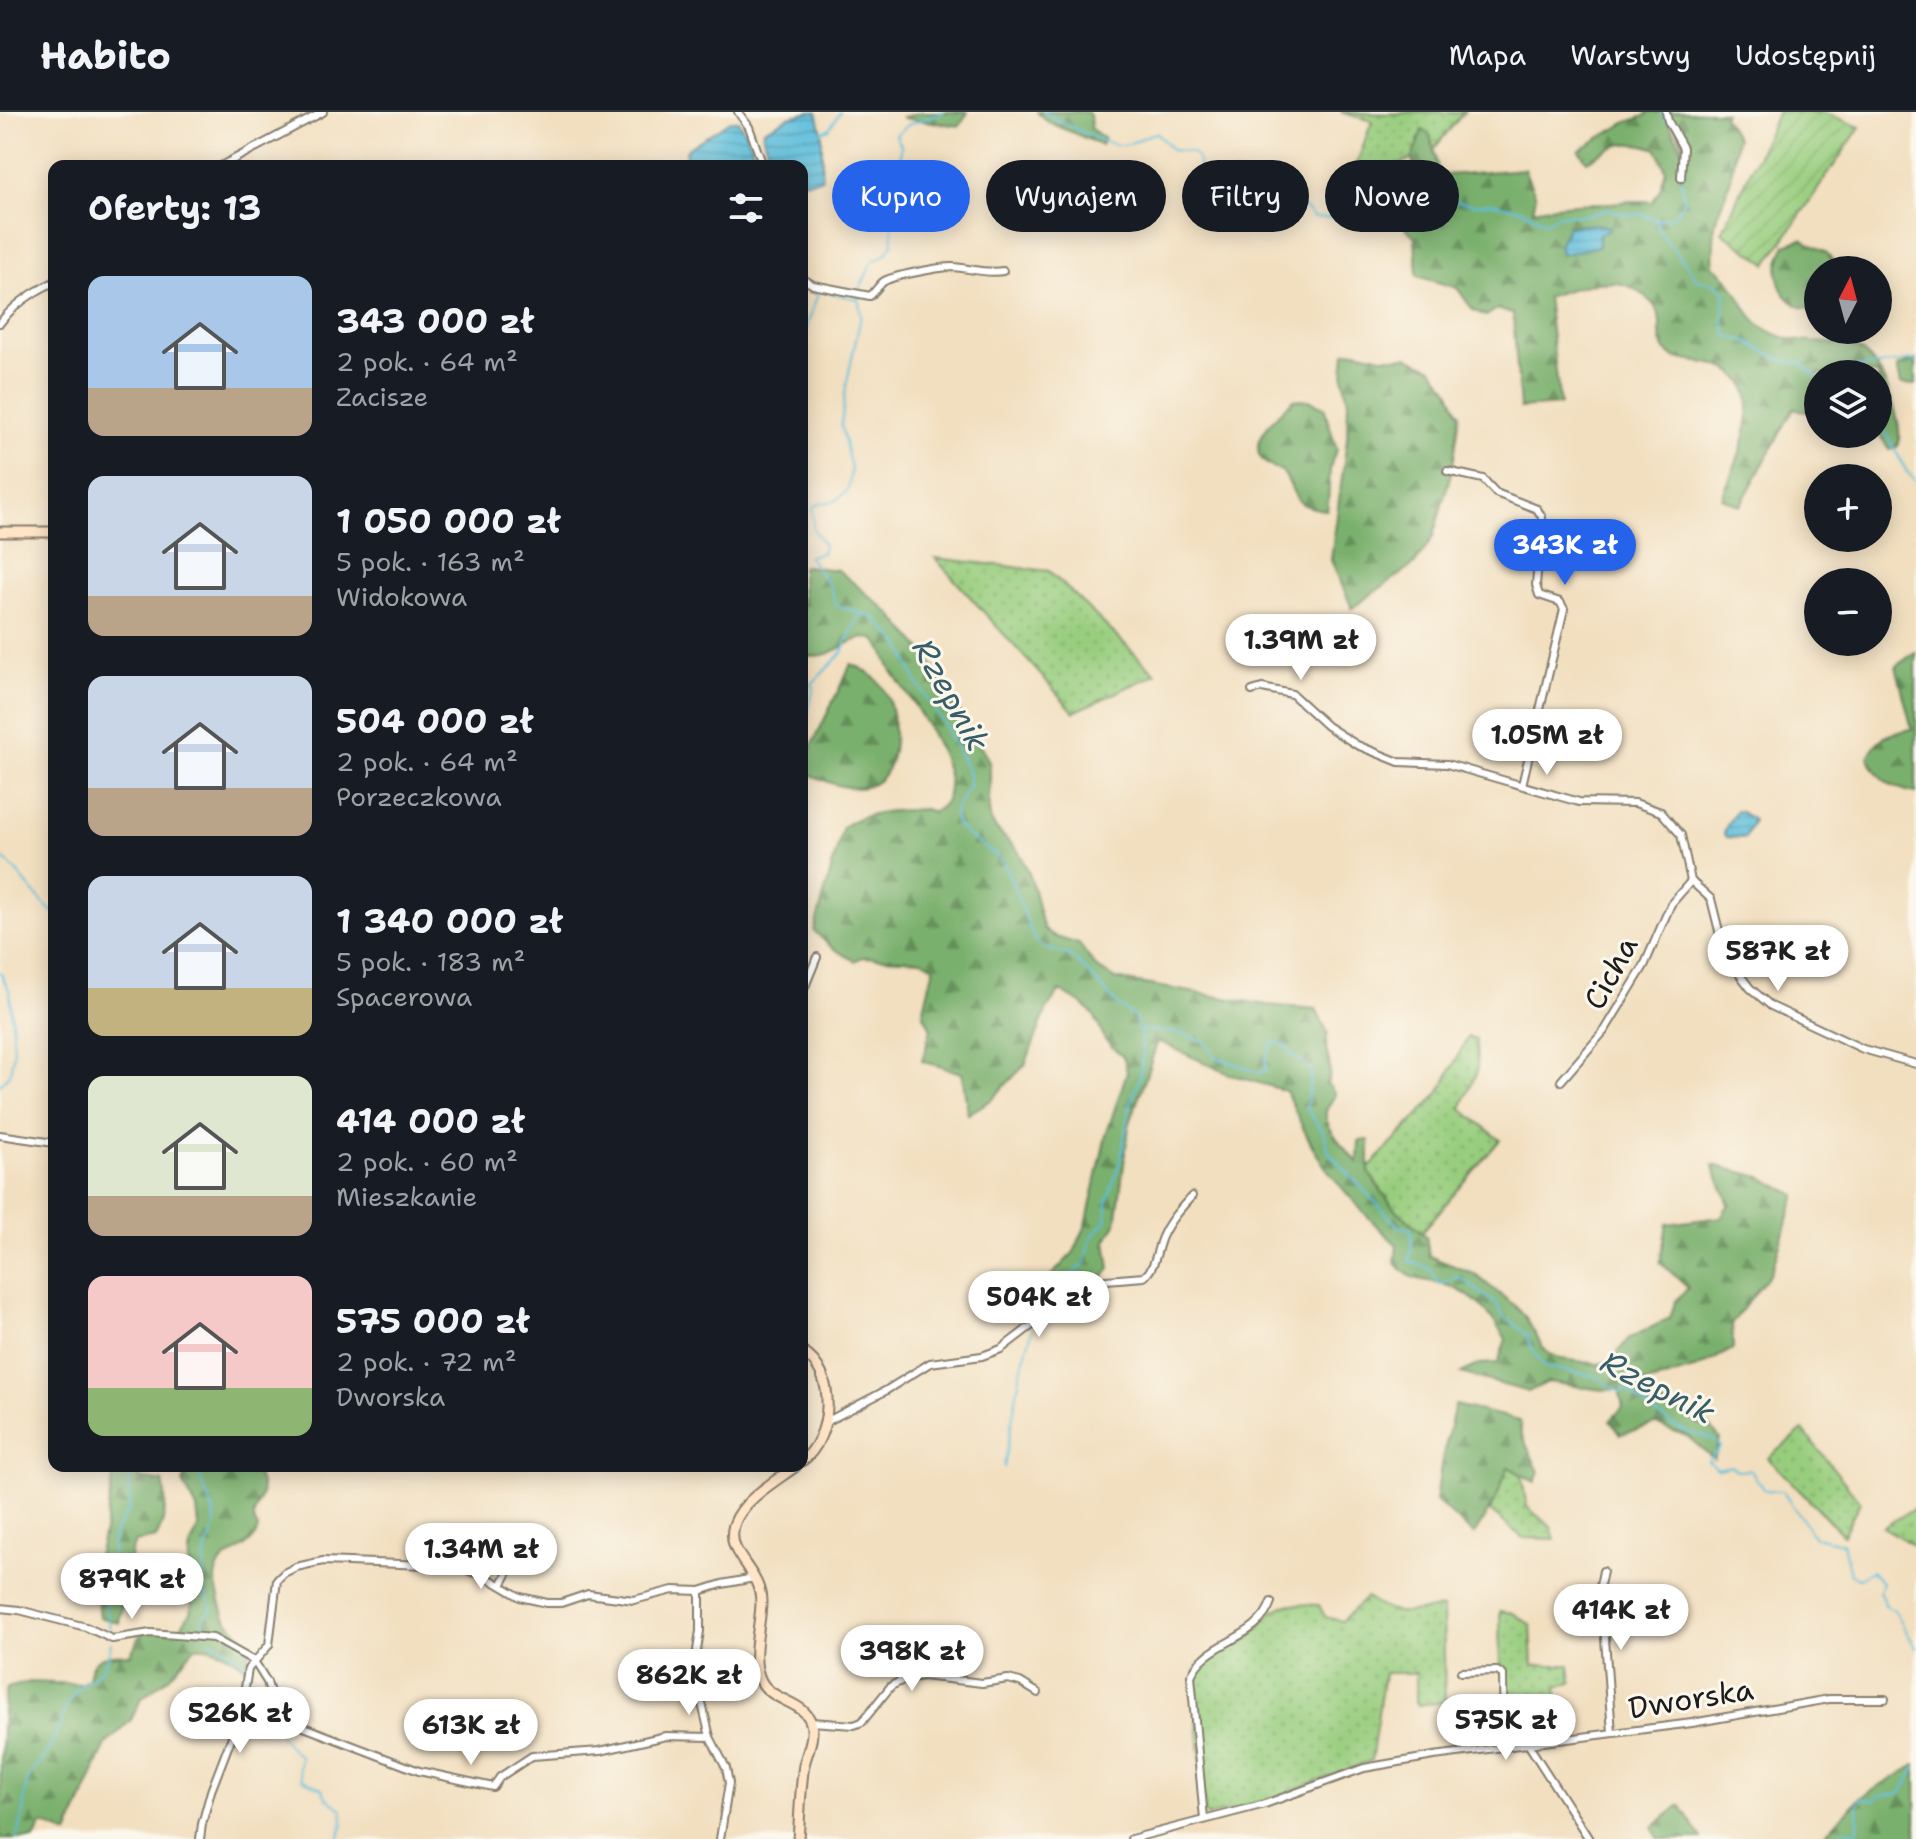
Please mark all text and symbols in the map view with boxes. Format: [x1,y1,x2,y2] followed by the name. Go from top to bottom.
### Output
[40,30,171,81] text: Habito
[1449,36,1526,74] text: Mapa
[1570,36,1691,74] text: Warstwy
[1735,36,1876,74] text: Udostępnij
[832,160,970,232] chip: Kupno
[986,160,1166,232] chip: Wynajem
[1182,160,1309,232] chip: Filtry
[1325,160,1459,232] chip: Nowe
[88,185,261,231] text: Oferty: 13
[724,186,768,230] icon: filters
[1804,256,1892,344] north arrow
[1804,256,1892,656] map controls
[336,298,534,344] text: 343 000 zł
[152,308,248,404] icon: home
[336,344,518,379] text: 2 pok. · 64 m²
[1804,360,1892,448] button: layers
[336,379,428,414] text: Zacisze
[1804,464,1892,552] button: +
[336,498,561,544] text: 1 050 000 zł
[152,508,248,604] icon: home
[1491,519,1639,587] pin: 343K zł
[1512,527,1618,562] text: 343K zł
[336,544,525,579] text: 5 pok. · 163 m²
[1804,568,1892,656] button: −
[336,579,467,614] text: Widokowa
[1218,614,1384,682] pin: 1.39M zł
[1243,622,1359,657] text: 1.39M zł
[903,631,1000,759] water label: Rzepnik
[336,698,534,744] text: 504 000 zł
[152,708,248,804] icon: home
[1464,709,1630,777] pin: 1.05M zł
[1490,717,1604,752] text: 1.05M zł
[336,744,518,779] text: 2 pok. · 64 m²
[336,779,502,814] text: Porzeczkowa
[336,898,563,944] text: 1 340 000 zł
[152,908,248,1004] icon: home
[1704,925,1852,993] pin: 587K zł
[1574,928,1648,1017] street label: Cicha
[1725,933,1831,968] text: 587K zł
[336,944,526,979] text: 5 pok. · 183 m²
[336,979,472,1014] text: Spacerowa
[336,1098,525,1144] text: 414 000 zł
[152,1108,248,1204] icon: home
[336,1144,518,1179] text: 2 pok. · 60 m²
[336,1179,477,1214] text: Mieszkanie
[965,1271,1113,1339] pin: 504K zł
[986,1279,1092,1314] text: 504K zł
[336,1298,530,1344] text: 575 000 zł
[152,1308,248,1404] icon: home
[1594,1339,1723,1434] water label: Rzepnik
[336,1344,517,1379] text: 2 pok. · 72 m²
[336,1379,445,1414] text: Dworska
[398,1523,564,1591] pin: 1.34M zł
[423,1531,539,1566] text: 1.34M zł
[58,1553,206,1621] pin: 879K zł
[79,1561,185,1596] text: 879K zł
[1547,1584,1695,1652] pin: 414K zł
[1572,1592,1670,1627] text: 414K zł
[838,1625,986,1693] pin: 398K zł
[859,1633,965,1668] text: 398K zł
[615,1649,763,1717] pin: 862K zł
[636,1657,742,1692] text: 862K zł
[1626,1668,1757,1729] street label: Dworska
[166,1687,314,1755] pin: 526K zł
[1432,1694,1580,1762] pin: 575K zł
[188,1695,292,1730] text: 526K zł
[397,1699,545,1767] pin: 613K zł
[1455,1702,1557,1737] text: 575K zł
[422,1707,520,1742] text: 613K zł

